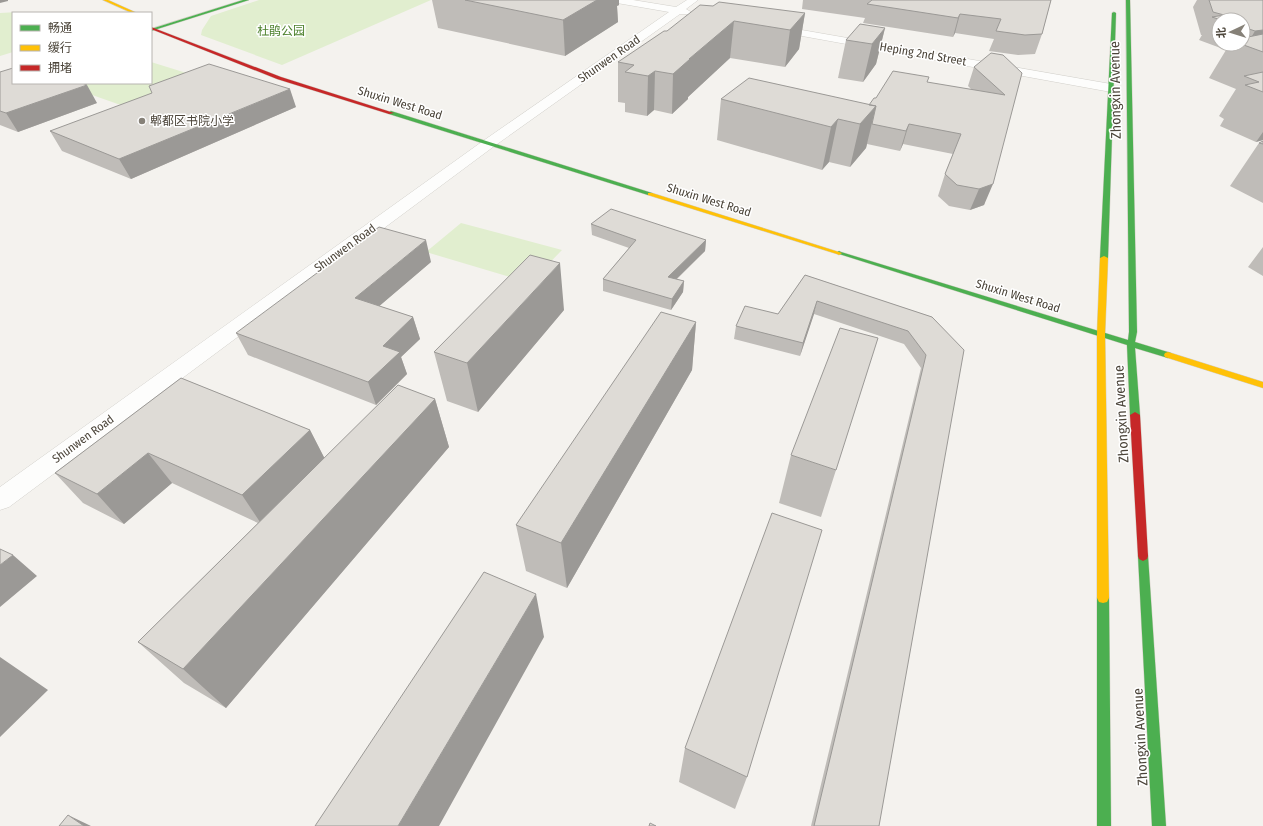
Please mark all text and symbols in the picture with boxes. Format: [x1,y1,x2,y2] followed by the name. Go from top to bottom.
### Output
[12,12,152,84] legend
[1211,12,1251,52] north arrow
[48,21,72,35] text: 畅通
[257,24,305,38] park label: 杜鹃公园
[1215,27,1228,39] text: 北
[575,32,643,86] street label: Shunwen Road
[879,39,968,69] street label: Heping 2nd Street
[48,41,72,55] text: 缓行
[1106,41,1125,139] street label: Zhongxin Avenue
[48,61,72,75] text: 拥堵
[356,84,444,122] street label: Shuxin West Road
[150,114,234,128] place label: 郫都区书院小学
[137,116,147,126] marker: 郫都区书院小学
[665,181,753,219] street label: Shuxin West Road
[311,221,379,275] street label: Shunwen Road
[974,277,1062,315] street label: Shuxin West Road
[1110,365,1133,463] street label: Zhongxin Avenue
[49,412,117,466] street label: Shunwen Road
[1129,688,1152,786] street label: Zhongxin Avenue

